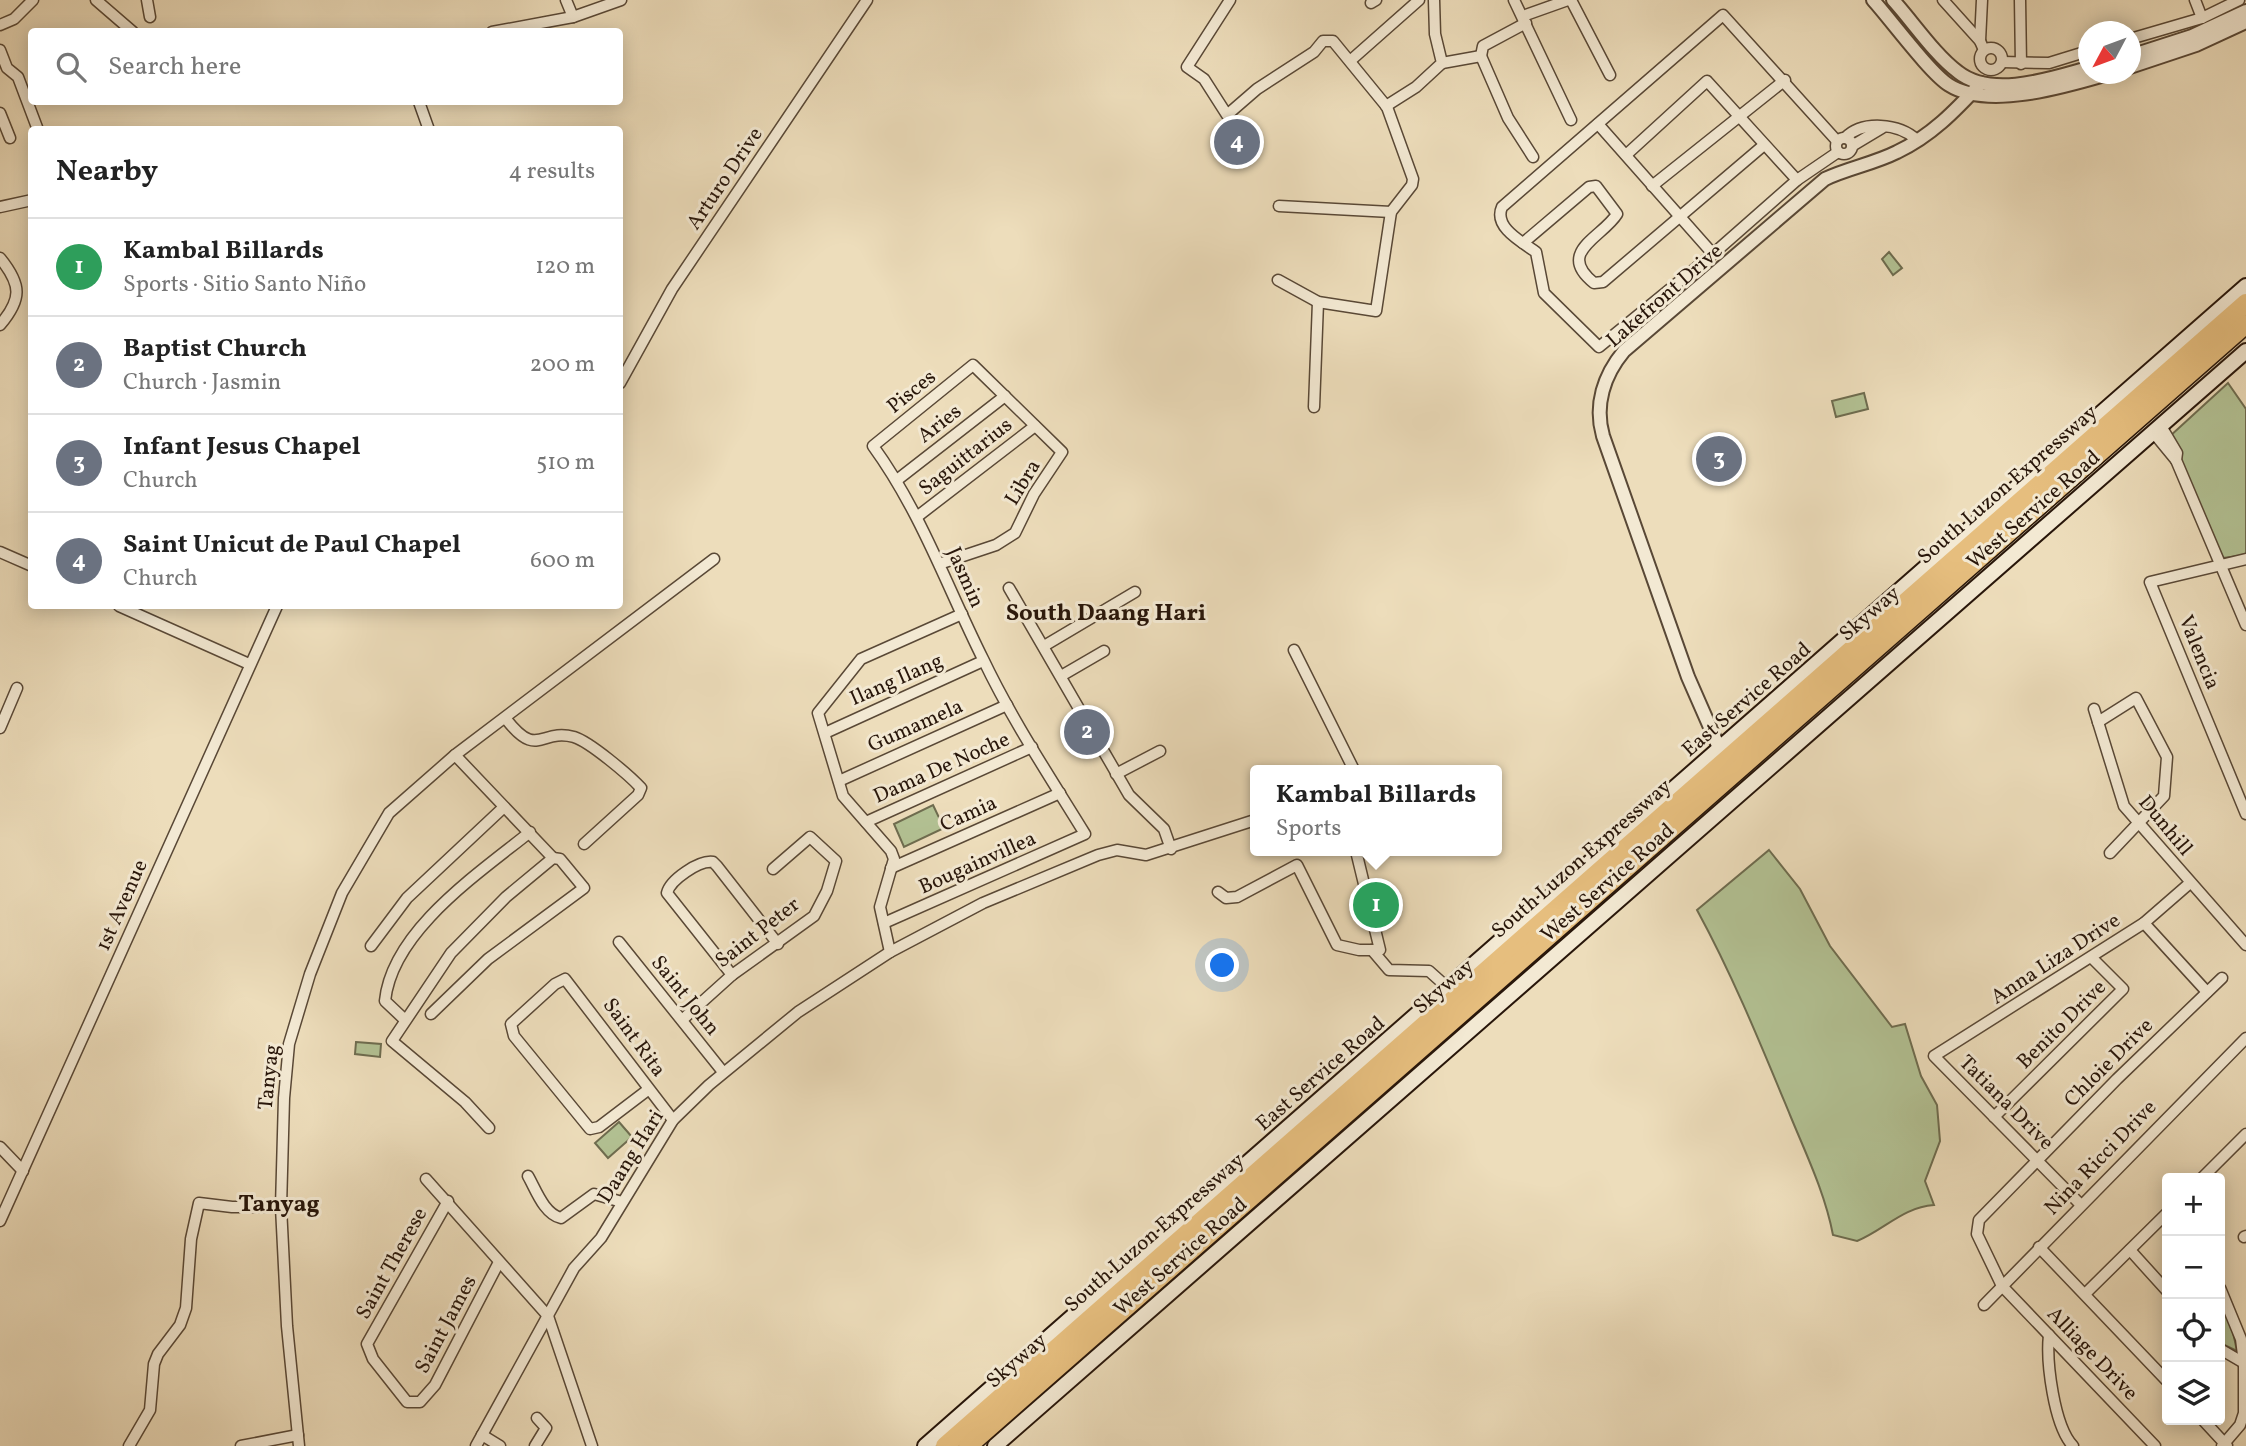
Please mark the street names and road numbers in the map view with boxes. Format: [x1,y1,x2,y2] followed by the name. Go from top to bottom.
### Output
[680,122,770,236] street label: Arturo Drive
[1600,237,1730,355] street label: Lakefront Drive
[881,363,943,421] street label: Pisces
[912,398,968,451] street label: Aries
[1912,398,2105,572] street label: South Luzon Expressway
[913,411,1019,503] street label: Saguittarius
[1961,444,2107,576] street label: West Service Road
[998,454,1048,511] street label: Libra
[938,543,991,613] street label: Jasmin
[1833,579,1907,649] street label: Skyway
[2171,611,2227,694] street label: Valencia
[1676,636,1818,764] street label: East Service Road
[845,647,948,714] street label: Ilang Ilang
[863,692,968,760] street label: Gumamela
[869,725,1015,811] street label: Dama De Noche
[1486,772,1679,946] street label: South Luzon Expressway
[936,789,1002,840] street label: Camia
[2131,789,2199,863] street label: Dunhill
[1535,817,1681,949] street label: West Service Road
[914,825,1041,902] street label: Bougainvillea
[89,855,155,956] street label: 1st Avenue
[710,891,806,975] street label: Saint Peter
[1985,906,2126,1012] street label: Anna Liza Drive
[644,950,726,1042] street label: Saint John
[1407,952,1481,1022] street label: Skyway
[2011,974,2113,1076] street label: Benito Drive
[595,993,672,1083] street label: Saint Rita
[1250,1010,1392,1138] street label: East Service Road
[2058,1012,2160,1114] street label: Chloie Drive
[252,1043,287,1111] street label: Tanyag
[1952,1049,2060,1157] street label: Tatiana Drive
[2038,1094,2164,1222] street label: Nina Ricci Drive
[591,1105,671,1209] street label: Daang Hari
[1059,1146,1252,1320] street label: South Luzon Expressway
[1108,1191,1254,1323] street label: West Service Road
[350,1202,435,1325] street label: Saint Therese
[408,1270,484,1379] street label: Saint James
[2040,1301,2144,1407] street label: Alliage Drive
[980,1326,1054,1396] street label: Skyway

